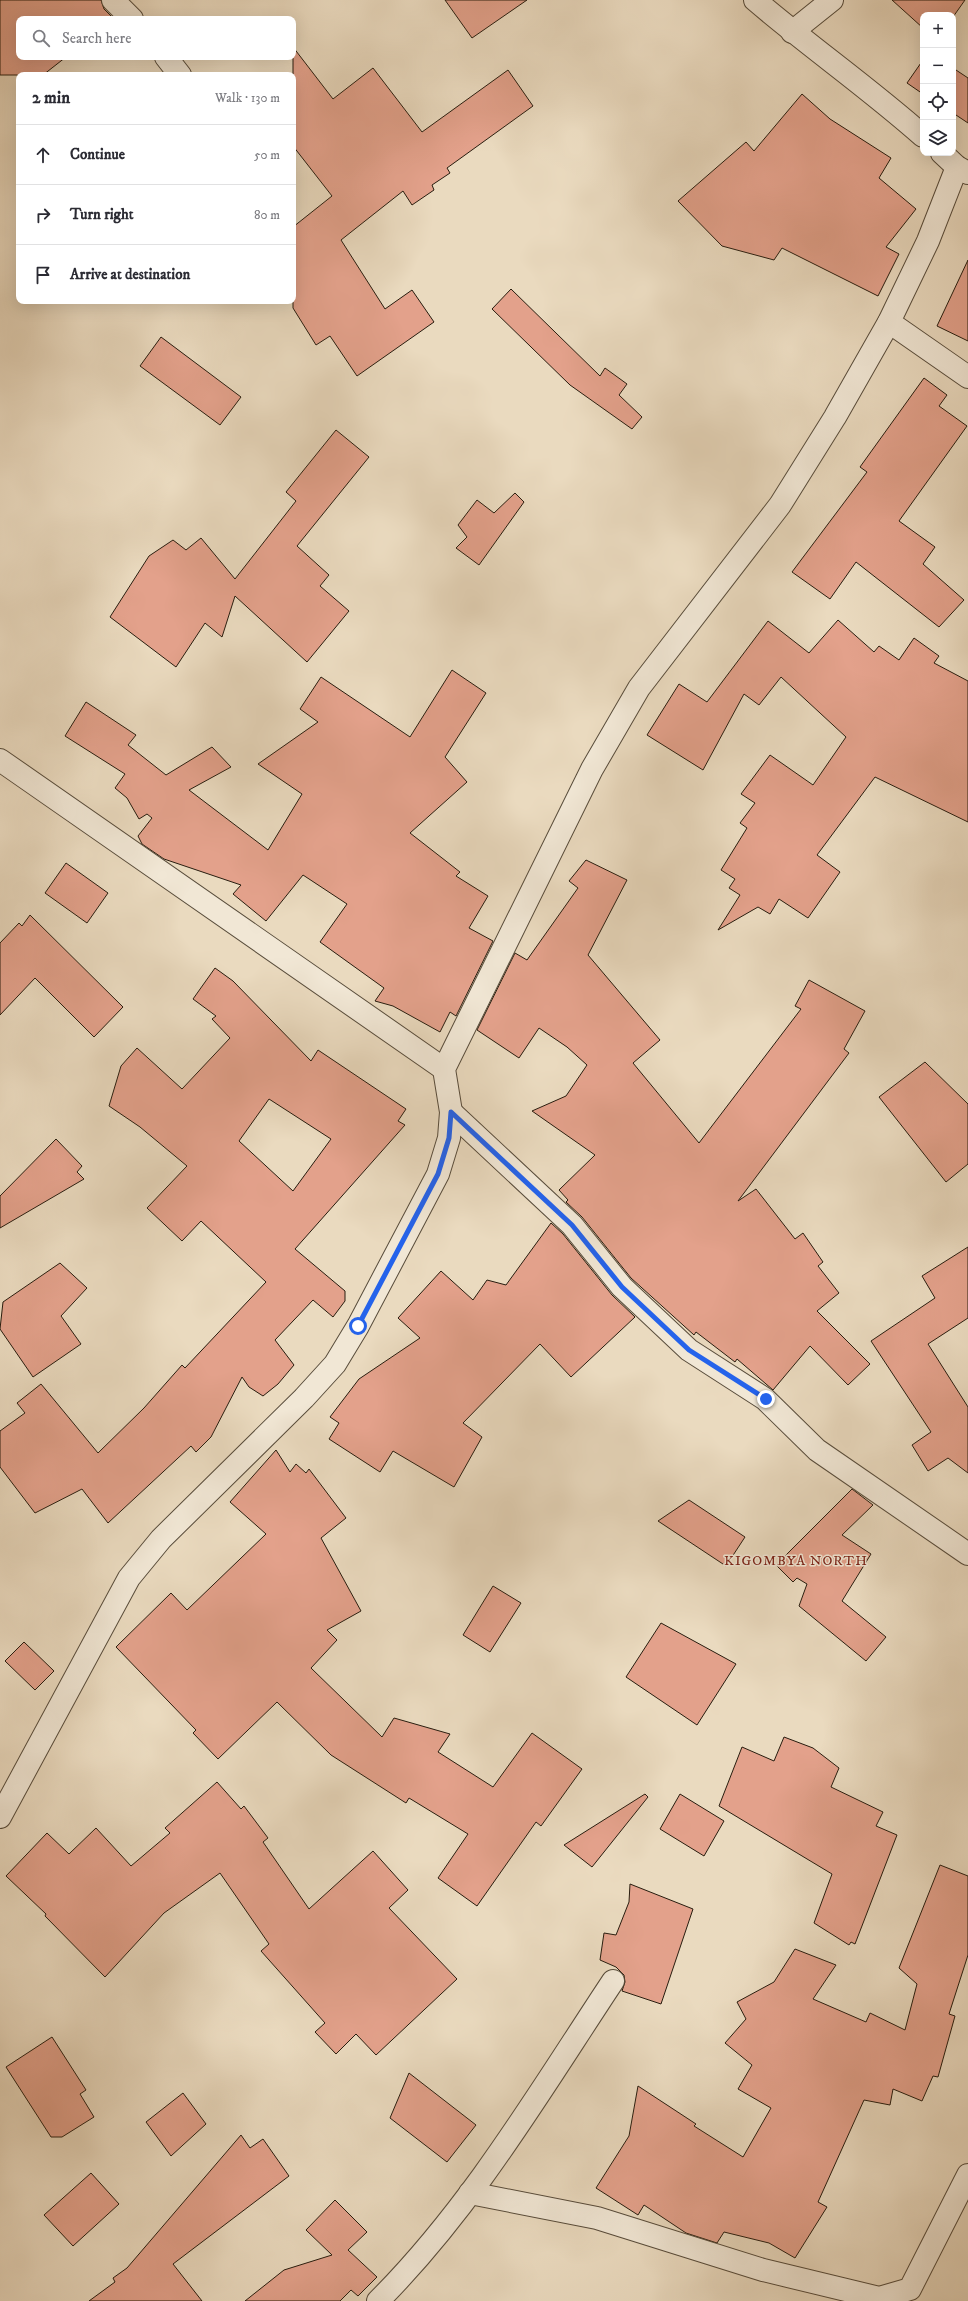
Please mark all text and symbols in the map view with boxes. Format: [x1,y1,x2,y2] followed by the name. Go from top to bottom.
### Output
[920,12,956,156] map controls
[920,12,956,48] button: +
[16,16,296,60] search box
[30,27,52,49] icon: search
[62,29,131,48] text: Search here
[920,48,956,84] button: −
[920,84,956,120] button: locate
[32,87,70,109] text: 2 min
[215,90,280,106] text: Walk · 130 m
[920,120,956,156] button: layers
[32,144,54,166] icon: ahead
[70,145,125,164] text: Continue
[254,147,280,163] text: 50 m
[32,204,54,226] icon: right
[70,205,133,224] text: Turn right
[254,207,280,223] text: 80 m
[32,264,54,286] icon: arrive
[70,265,190,284] text: Arrive at destination
[349,1317,367,1335] route start
[757,1390,775,1408] route end
[724,1552,868,1570] district label: KIGOMBYA NORTH

